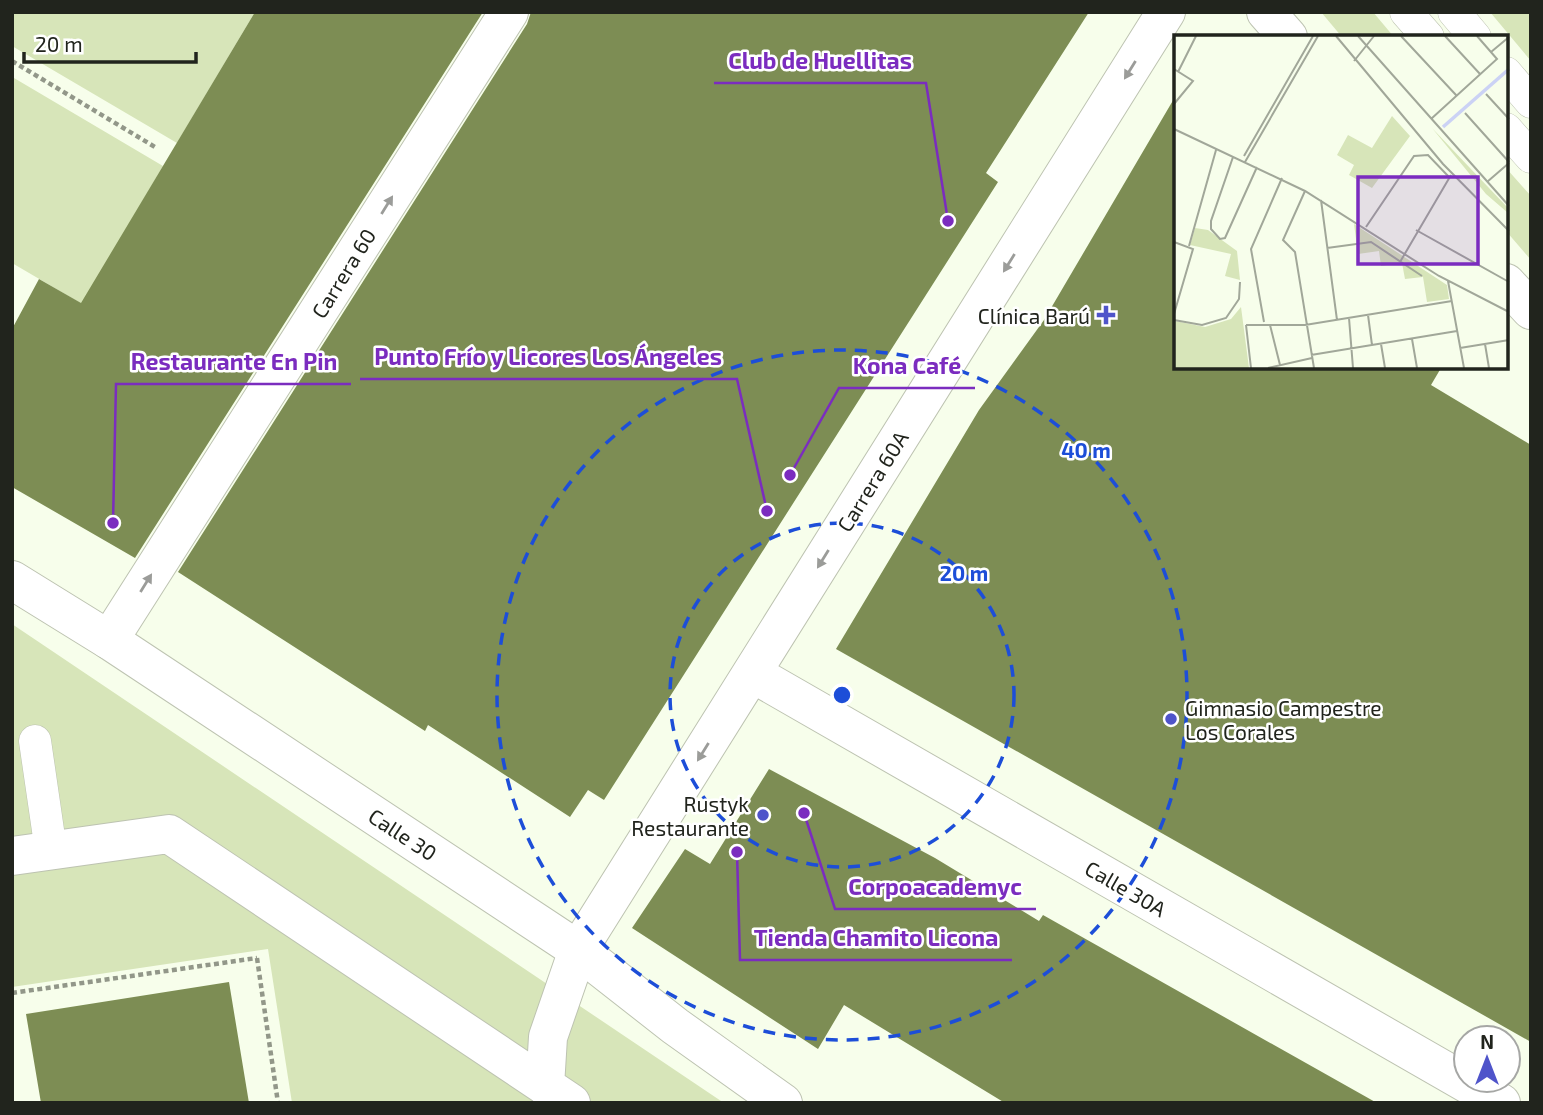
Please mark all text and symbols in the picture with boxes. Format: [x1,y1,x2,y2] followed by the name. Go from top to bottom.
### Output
[24,21,196,65] scale bar
[35,31,83,56] text: 20 m
[1174,35,1508,369] inset map
[714,39,926,83] callout: Club de Huellitas
[728,46,912,74] text: Club de Huellitas
[1124,60,1137,80] one-way arrow
[380,195,393,214] one-way arrow
[306,224,380,322] street label: Carrera 60
[1003,253,1016,272] one-way arrow
[978,303,1090,328] place label: Clínica Barú
[1096,305,1116,325] marker: Clínica Barú
[360,335,737,379] callout: Punto Frío y Licores Los Ángeles
[116,340,351,384] callout: Restaurante En Pin
[374,342,722,370] text: Punto Frío y Licores Los Ángeles
[839,344,975,388] callout: Kona Café
[131,347,337,375] text: Restaurante En Pin
[853,351,961,379] text: Kona Café
[831,426,913,536] street label: Carrera 60A
[1061,437,1111,462] text: 40 m
[817,550,830,569] one-way arrow
[940,560,988,585] text: 20 m
[139,573,152,592] one-way arrow
[830,683,854,707] centre of rings
[1185,695,1381,744] place label: Gimnasio Campestre Los Corales
[1163,711,1179,727] marker: Gimnasio Campestre Los Corales
[696,742,709,762] one-way arrow
[631,791,749,840] place label: Rustyk Restaurante
[364,803,442,865] street label: Calle 30
[755,807,771,823] marker: Rustyk Restaurante
[1081,855,1171,921] street label: Calle 30A
[835,865,1036,909] callout: Corpoacademyc
[848,872,1022,900] text: Corpoacademyc
[740,916,1012,960] callout: Tienda Chamito Licona
[754,923,998,951] text: Tienda Chamito Licona
[1452,1024,1522,1094] north arrow
[1480,1030,1494,1053] text: N

